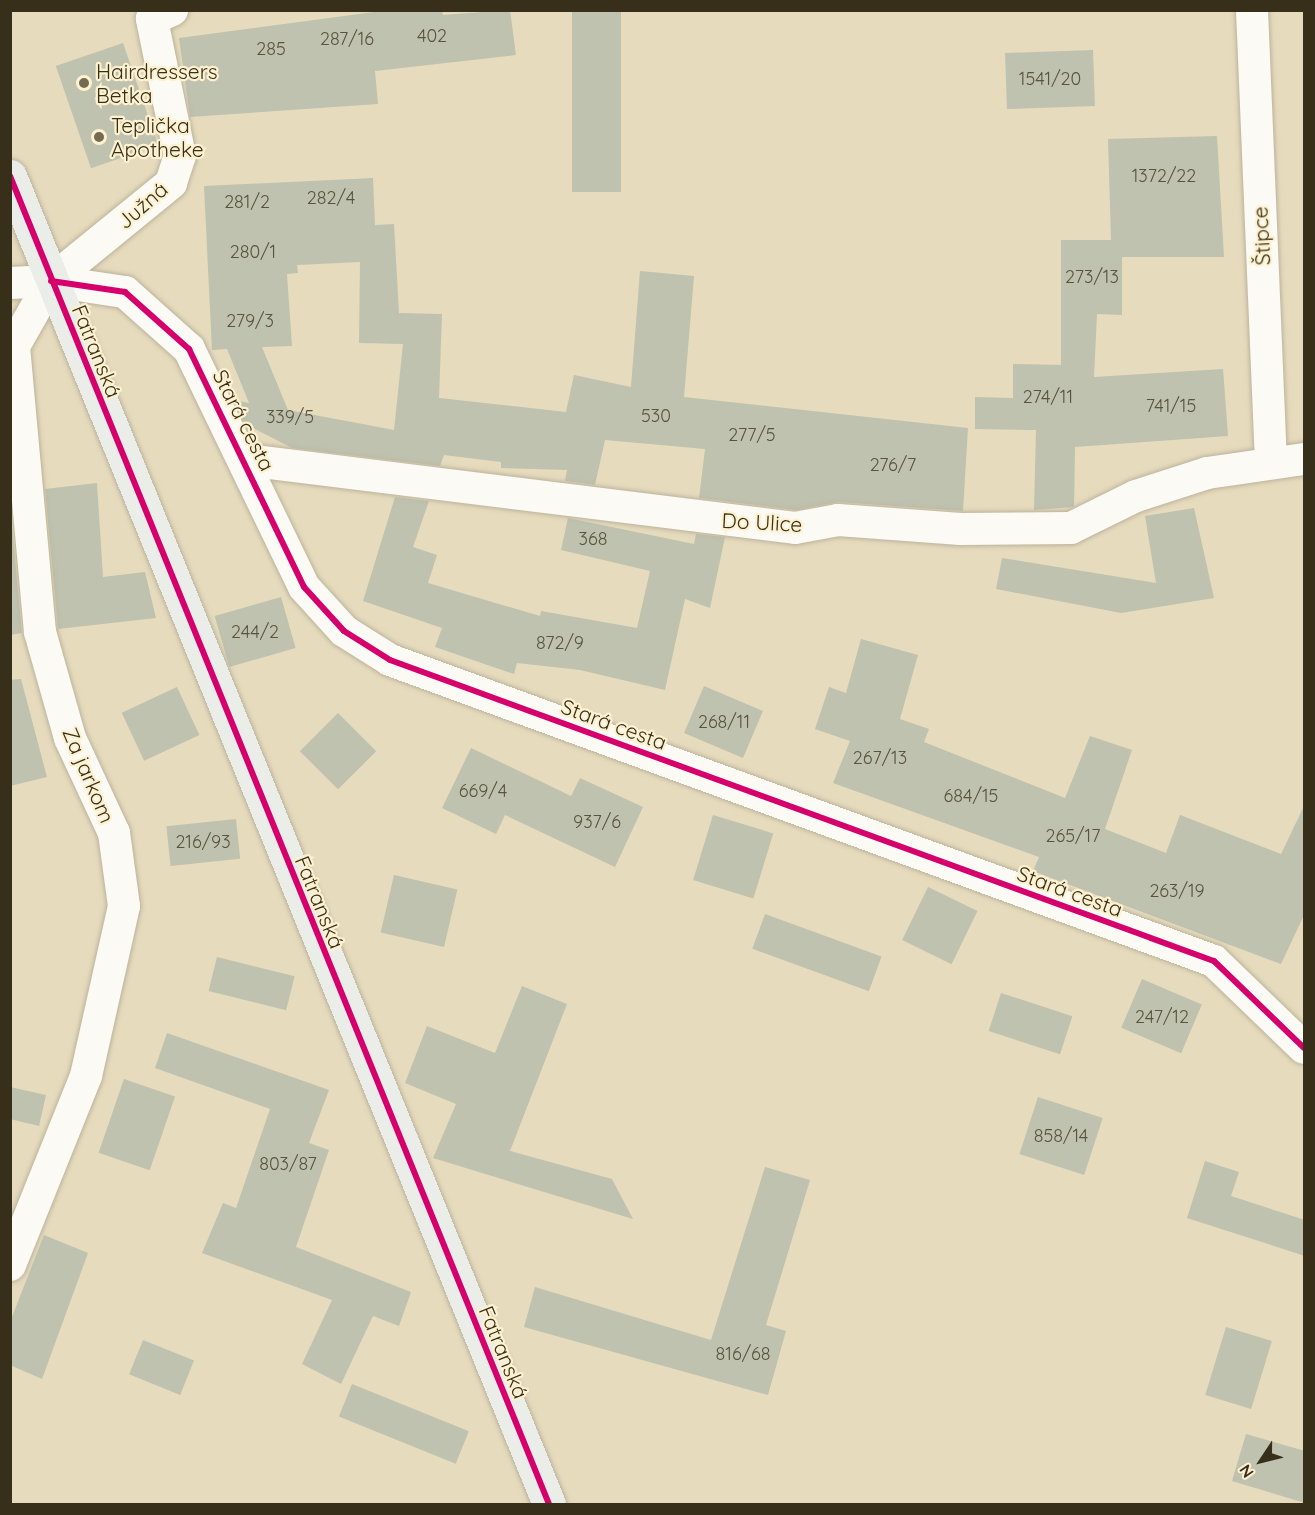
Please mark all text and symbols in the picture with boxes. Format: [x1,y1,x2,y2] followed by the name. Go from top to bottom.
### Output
[417,25,447,47] house number: 402
[320,28,374,50] house number: 287/16
[256,38,286,60] house number: 285
[96,58,218,108] place label: Hairdressers Betka
[1019,68,1081,90] house number: 1541/20
[77,76,91,90] marker: Hairdressers Betka
[111,112,204,162] place label: Teplička Apotheke
[92,130,106,144] marker: Teplička Apotheke
[1132,165,1196,187] house number: 1372/22
[112,176,172,234] street label: Južná
[307,187,355,209] house number: 282/4
[224,191,270,213] house number: 281/2
[1247,206,1275,266] street label: Štipce
[230,241,276,263] house number: 280/1
[1065,266,1119,288] house number: 273/13
[67,301,127,401] street label: Fatranská
[226,310,274,332] house number: 279/3
[208,365,280,475] street label: Stará cesta
[1023,386,1073,408] house number: 274/11
[1146,395,1196,417] house number: 741/15
[641,405,671,427] house number: 530
[266,406,314,428] house number: 339/5
[728,424,776,446] house number: 277/5
[870,454,916,476] house number: 276/7
[721,507,803,537] street label: Do Ulice
[579,528,607,550] house number: 368
[231,621,279,643] house number: 244/2
[536,632,584,654] house number: 872/9
[558,693,670,755] street label: Stará cesta
[698,711,750,733] house number: 268/11
[58,724,120,826] street label: Za jarkom
[853,747,907,769] house number: 267/13
[459,780,507,802] house number: 669/4
[944,785,998,807] house number: 684/15
[573,811,621,833] house number: 937/6
[1046,825,1100,847] house number: 265/17
[175,831,231,853] house number: 216/93
[290,852,350,952] street label: Fatranská
[1014,860,1126,922] street label: Stará cesta
[1149,880,1205,902] house number: 263/19
[1135,1006,1189,1028] house number: 247/12
[1034,1125,1088,1147] house number: 858/14
[259,1153,317,1175] house number: 803/87
[474,1302,534,1402] street label: Fatranská
[716,1343,770,1365] house number: 816/68
[1231,1431,1291,1491] north arrow
[1235,1461,1258,1482] text: N

